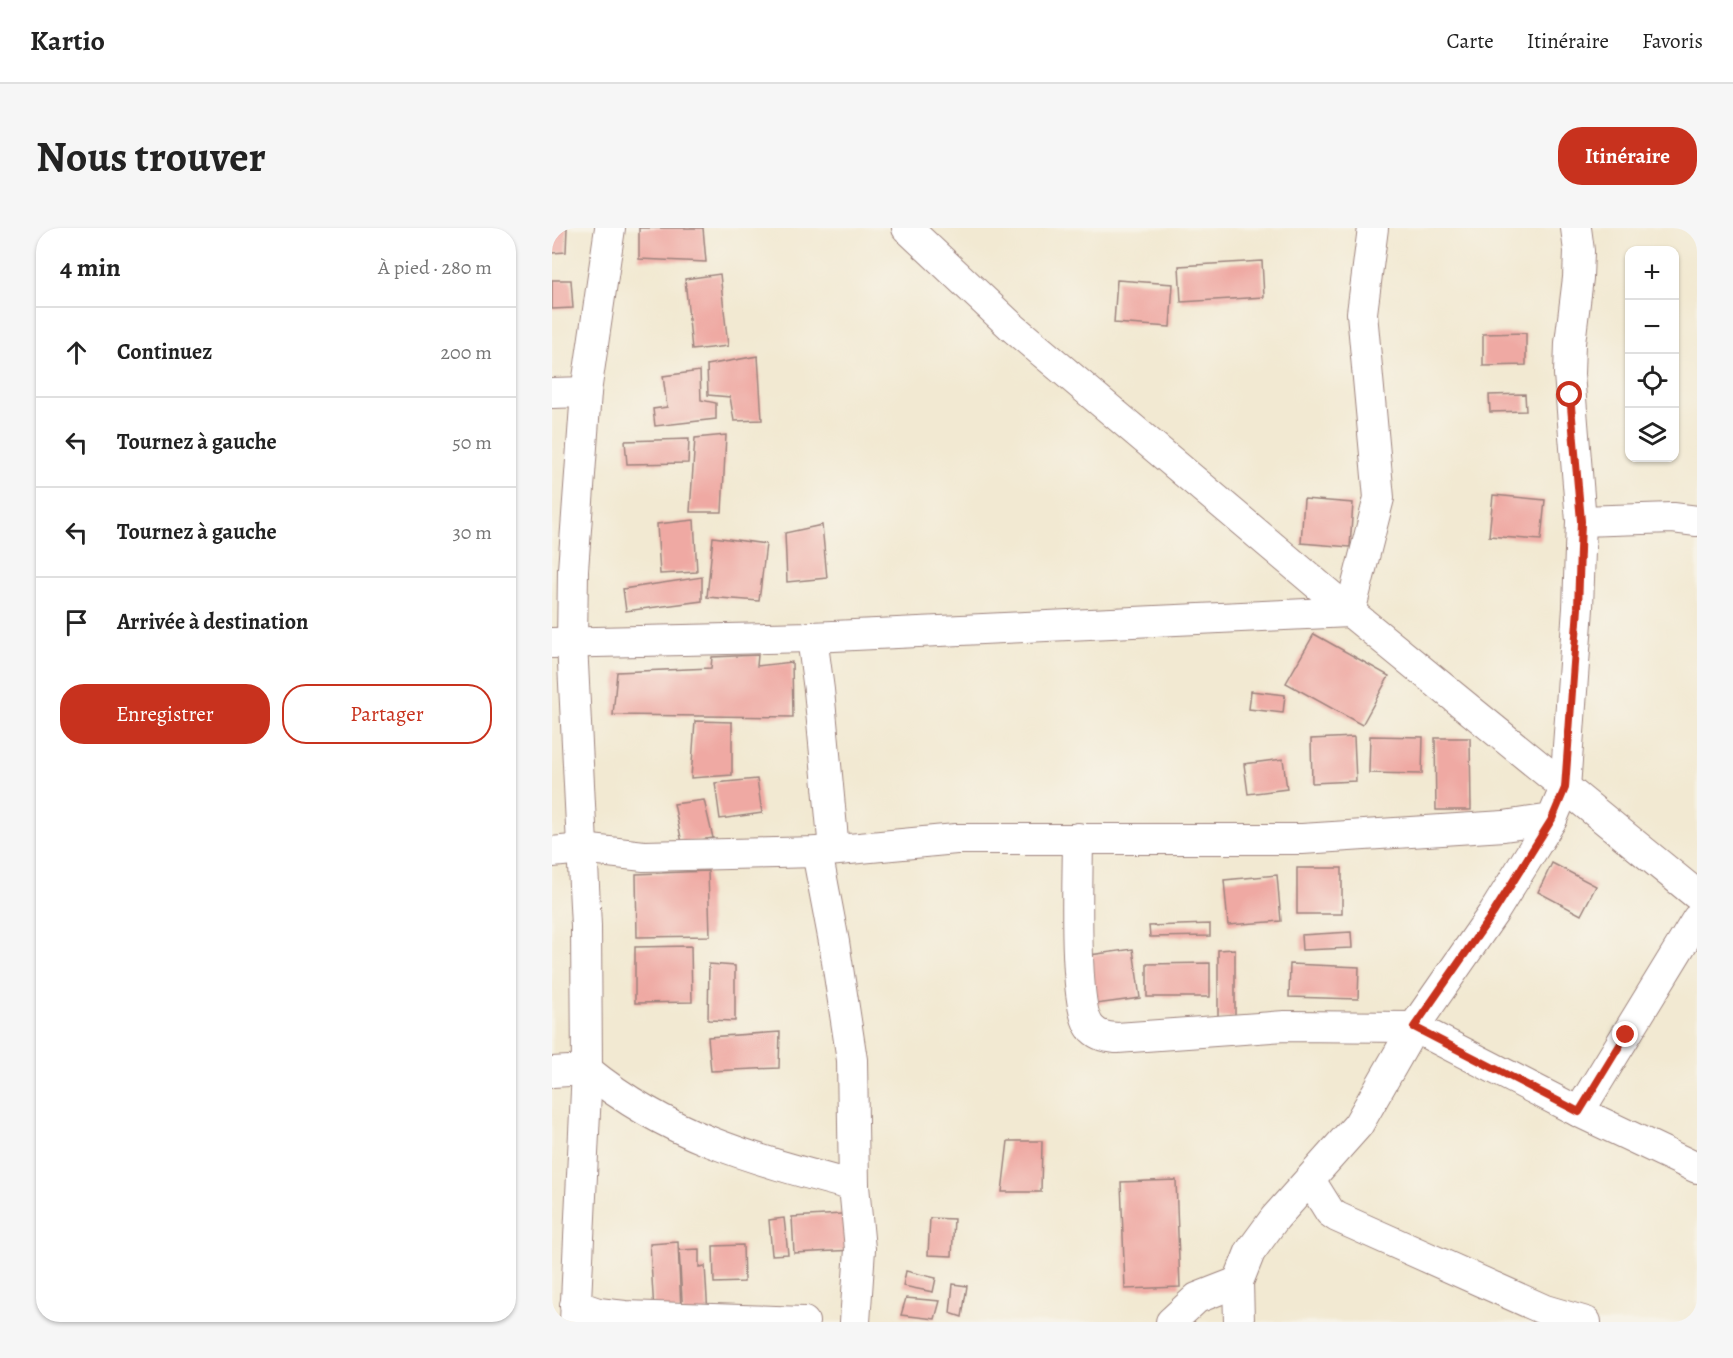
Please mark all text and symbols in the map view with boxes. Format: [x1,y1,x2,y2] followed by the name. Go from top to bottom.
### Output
[30,22,105,60] text: Kartio
[1446,27,1494,55] text: Carte
[1527,27,1609,55] text: Itinéraire
[1642,27,1703,55] text: Favoris
[1558,127,1697,185] button: Itinéraire
[36,128,266,185] text: Nous trouver
[1625,246,1679,462] map controls
[1625,246,1679,300] button: +
[60,250,121,285] text: 4 min
[378,254,492,281] text: À pied · 280 m
[1625,300,1679,354] button: −
[60,336,93,369] icon: ahead
[117,337,212,367] text: Continuez
[441,339,492,366] text: 200 m
[1625,354,1679,408] button: locate
[1556,381,1582,407] route start
[1625,408,1679,462] button: layers
[60,426,93,459] icon: left
[117,427,277,457] text: Tournez à gauche
[452,429,492,456] text: 50 m
[60,516,93,549] icon: left
[117,517,277,547] text: Tournez à gauche
[452,519,492,546] text: 30 m
[60,606,93,639] icon: arrive
[117,607,308,637] text: Arrivée à destination
[60,684,270,744] button: Enregistrer
[282,684,492,744] button: Partager
[1612,1021,1638,1047] route end

